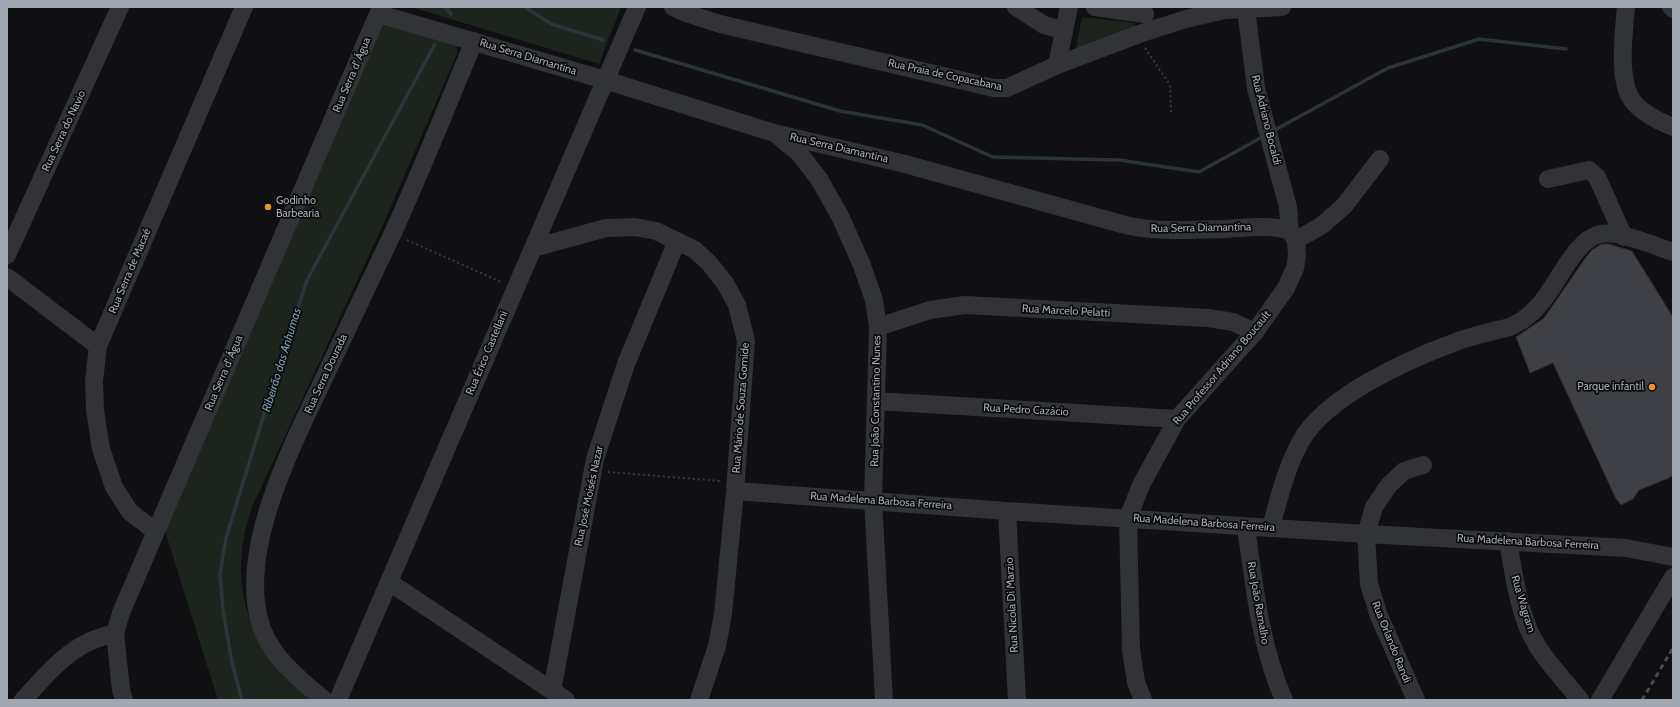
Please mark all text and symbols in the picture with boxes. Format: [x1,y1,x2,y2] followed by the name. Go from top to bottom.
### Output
[330,35,374,115] street label: Rua Serra d' Água
[478,36,578,78] street label: Rua Serra Diamantina
[887,56,1003,94] street label: Rua Praia de Copacabana
[1248,74,1284,166] street label: Rua Adriano Bocaldi
[39,88,89,174] street label: Rua Serra do Navio
[788,130,890,166] street label: Rua Serra Diamantina
[276,194,319,220] place label: Godinho Barbearia
[263,202,273,212] marker: Godinho Barbearia
[1151,221,1251,235] street label: Rua Serra Diamantina
[106,227,154,315] street label: Rua Serra de Macaé
[1022,302,1110,320] street label: Rua Marcelo Pelatti
[259,306,305,414] water label: Ribeirão das Anhumas
[1170,308,1274,428] street label: Rua Professor Adriano Boucault
[463,309,511,397] street label: Rua Érico Castellani
[302,332,350,416] street label: Rua Serra Dourada
[202,333,246,413] street label: Rua Serra d' Água
[868,335,884,467] street label: Rua João Constantino Nunes
[730,342,752,474] street label: Rua Mário de Souza Gomide
[1577,380,1644,394] place label: Parque infantil
[1647,382,1657,392] marker: Parque infantil
[983,401,1069,419] street label: Rua Pedro Cazácio
[572,444,606,548] street label: Rua José Moisés Nazar
[810,489,952,513] street label: Rua Madelena Barbosa Ferreira
[1133,511,1275,535] street label: Rua Madelena Barbosa Ferreira
[1457,532,1599,552] street label: Rua Madelena Barbosa Ferreira
[1003,557,1021,653] street label: Rua Nicola Di Marzio
[1244,561,1272,645] street label: Rua João Ramalho
[1508,574,1538,634] street label: Rua Wagram
[1369,599,1413,685] street label: Rua Orlando Randi

